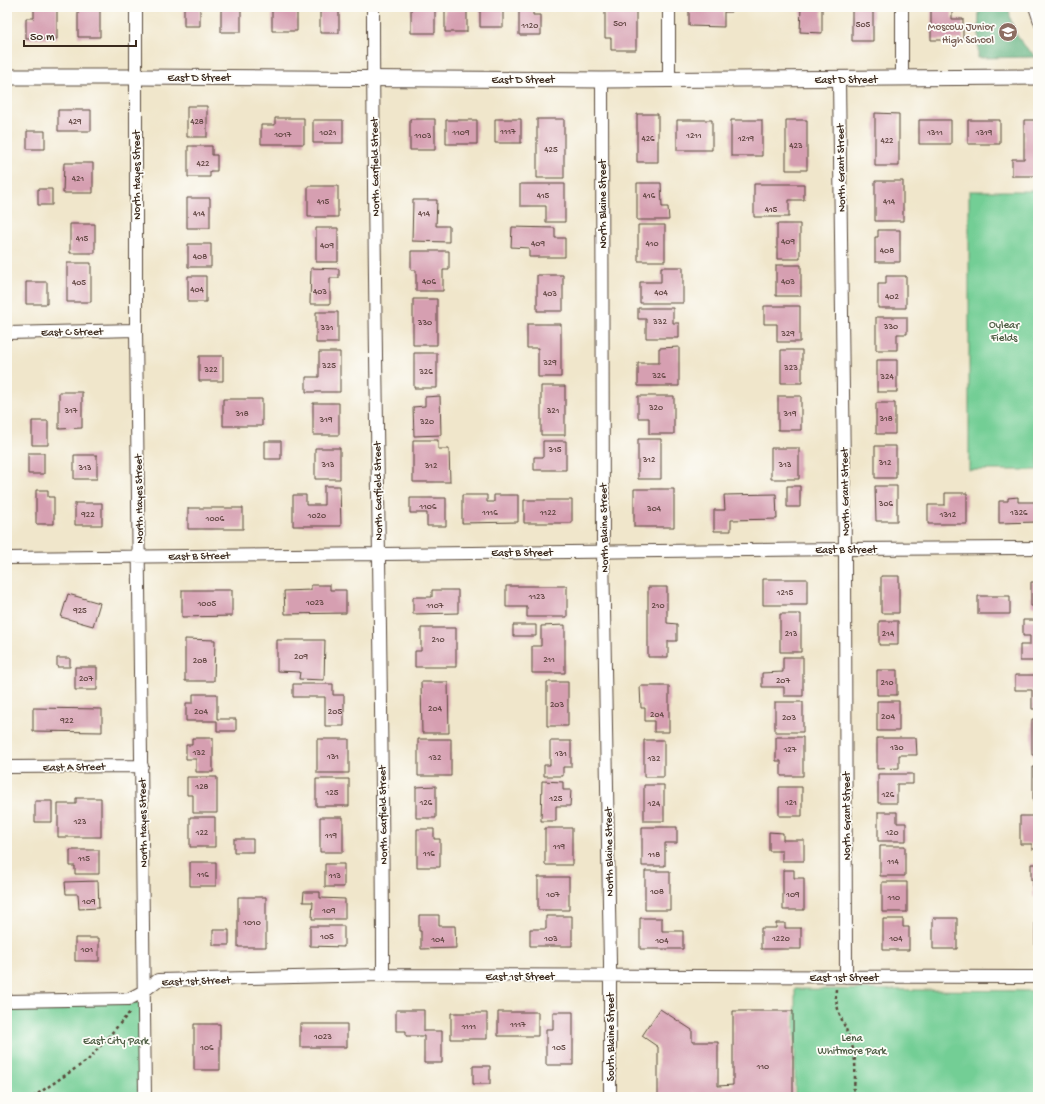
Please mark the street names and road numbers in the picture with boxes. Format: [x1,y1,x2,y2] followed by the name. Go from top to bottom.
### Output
[167,73,232,85] street label: East D Street
[491,75,556,87] street label: East D Street
[814,75,879,87] street label: East D Street
[368,116,383,217] street label: North Garfield Street
[835,122,849,212] street label: North Grant Street
[132,129,144,220] street label: North Hayes Street
[598,158,610,249] street label: North Blaine Street
[41,326,105,340] street label: East C Street
[371,440,386,541] street label: North Garfield Street
[839,446,853,536] street label: North Grant Street
[133,453,147,544] street label: North Hayes Street
[598,482,612,573] street label: North Blaine Street
[815,545,878,557] street label: East B Street
[491,548,554,560] street label: East B Street
[168,550,231,564] street label: East B Street
[43,761,107,775] street label: East A Street
[376,764,391,865] street label: North Garfield Street
[842,770,854,860] street label: North Grant Street
[137,777,151,868] street label: North Hayes Street
[603,806,617,897] street label: North Blaine Street
[485,972,556,984] street label: East 1st Street
[809,973,880,985] street label: East 1st Street
[161,975,232,989] street label: East 1st Street
[606,991,618,1081] street label: South Blaine Street

